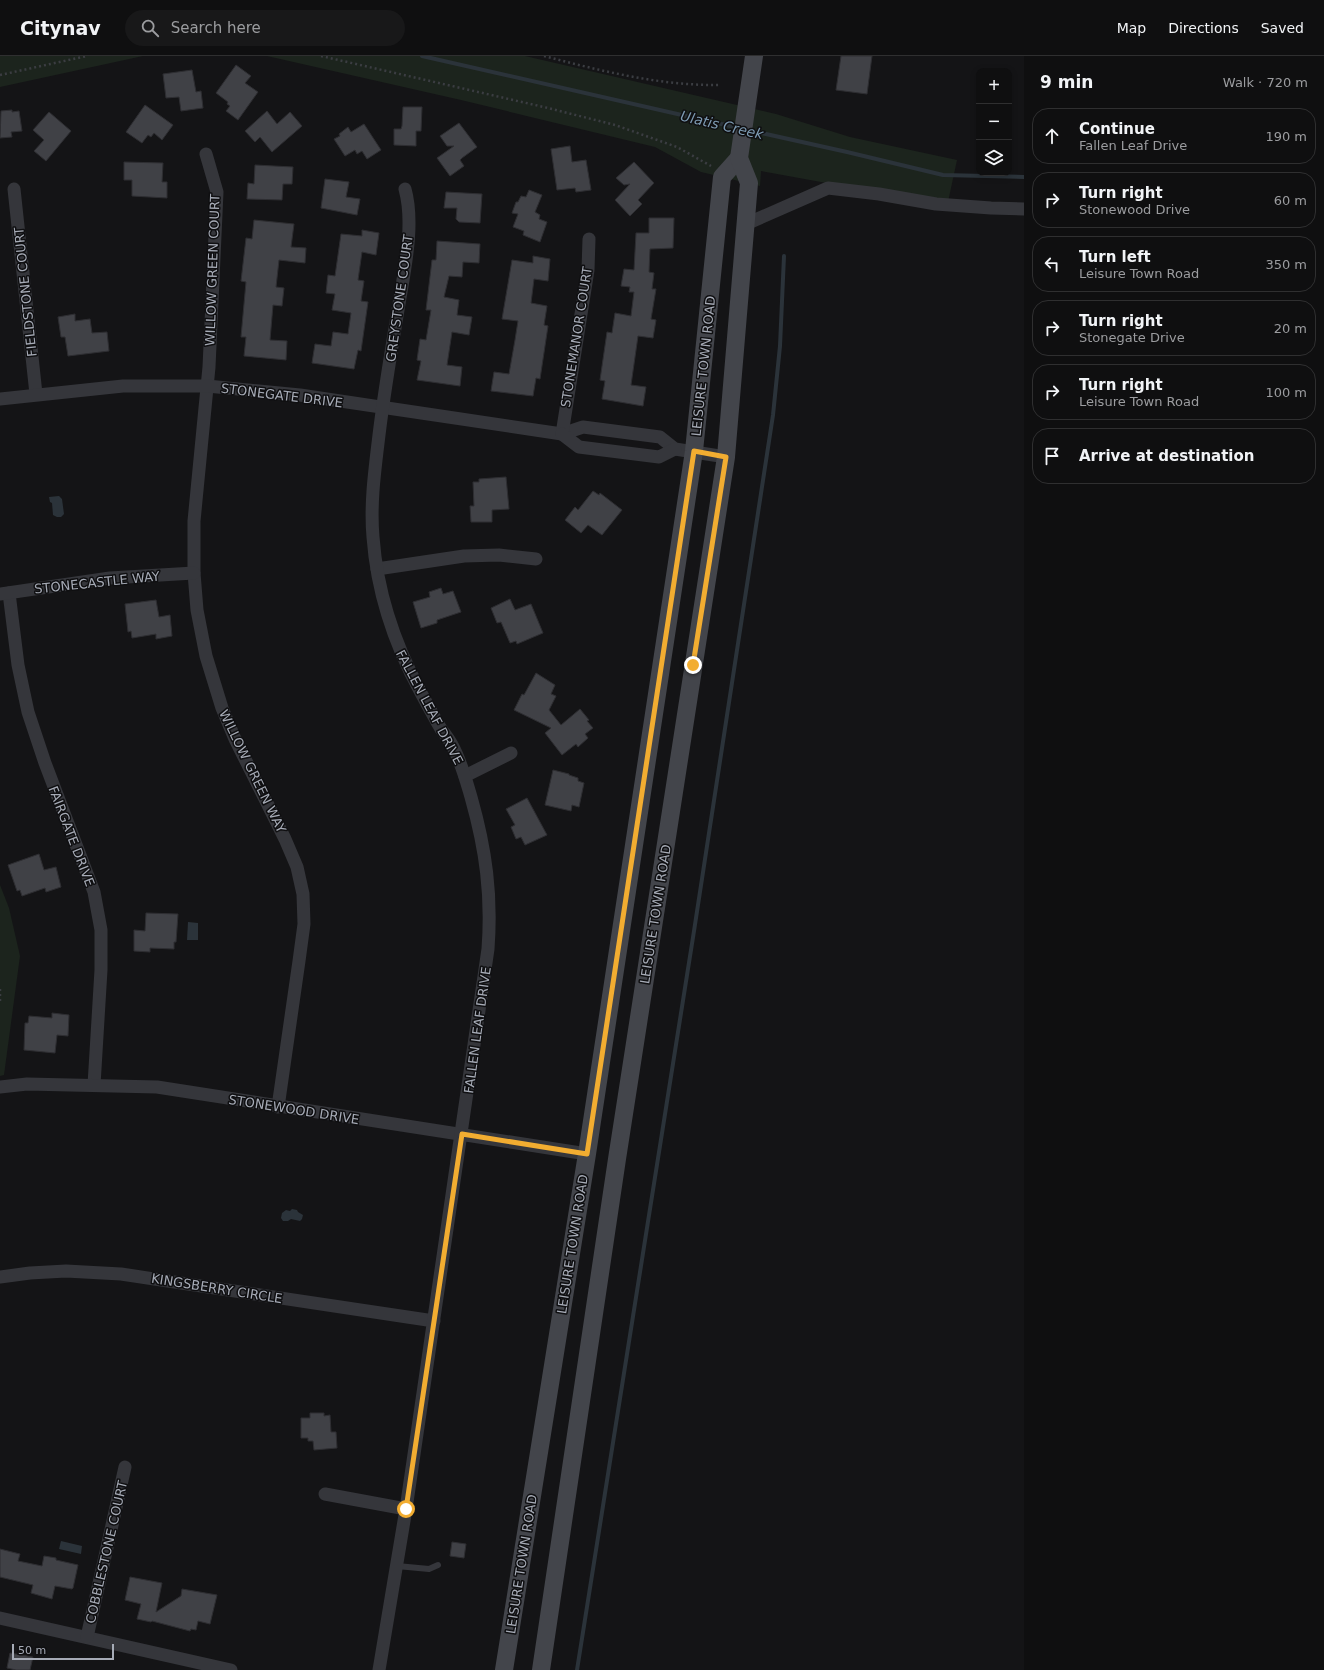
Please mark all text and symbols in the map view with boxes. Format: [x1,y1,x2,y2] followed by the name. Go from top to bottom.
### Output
[125,10,405,46] search box
[20,17,101,39] text: Citynav
[139,17,161,39] icon: search
[171,19,261,37] text: Search here
[1117,20,1146,36] text: Map
[1168,20,1239,36] text: Directions
[1261,20,1304,36] text: Saved
[976,68,1012,176] map controls
[976,68,1012,104] button: +
[1040,72,1093,92] text: 9 min
[1223,75,1308,90] text: Walk · 720 m
[976,104,1012,140] button: −
[679,108,766,143] water label: Ulatis Creek
[1079,120,1155,138] text: Continue
[1041,125,1063,147] icon: ahead
[1265,129,1307,144] text: 190 m
[1079,138,1187,153] text: Fallen Leaf Drive
[976,140,1012,176] button: layers
[1079,184,1163,202] text: Turn right
[1041,189,1063,211] icon: right
[1274,193,1307,208] text: 60 m
[202,194,223,346] street label: WILLOW GREEN COURT
[1079,202,1190,217] text: Stonewood Drive
[11,226,40,357] street label: FIELDSTONE COURT
[383,233,416,363] street label: GREYSTONE COURT
[1079,248,1151,266] text: Turn left
[1041,253,1063,275] icon: left
[1265,257,1307,272] text: 350 m
[558,266,595,409] street label: STONEMANOR COURT
[1079,266,1199,281] text: Leisure Town Road
[689,295,718,437] street label: LEISURE TOWN ROAD
[1079,312,1163,330] text: Turn right
[1041,317,1063,339] icon: right
[1274,321,1307,336] text: 20 m
[1079,330,1185,345] text: Stonegate Drive
[1079,376,1163,394] text: Turn right
[220,381,344,410] street label: STONEGATE DRIVE
[1041,381,1063,403] icon: right
[1265,385,1307,400] text: 100 m
[1079,394,1199,409] text: Leisure Town Road
[1041,445,1063,467] icon: arrive
[1079,447,1254,465] text: Arrive at destination
[34,568,161,597] street label: STONECASTLE WAY
[393,647,466,767] street label: FALLEN LEAF DRIVE
[684,656,702,674] route end
[216,707,289,835] street label: WILLOW GREEN WAY
[45,784,98,888] street label: FAIRGATE DRIVE
[637,843,674,985] street label: LEISURE TOWN ROAD
[461,966,494,1094] street label: FALLEN LEAF DRIVE
[228,1092,360,1127] street label: STONEWOOD DRIVE
[554,1173,591,1315] street label: LEISURE TOWN ROAD
[150,1271,284,1306] street label: KINGSBERRY CIRCLE
[83,1479,130,1625] street label: COBBLESTONE COURT
[503,1493,540,1635] street label: LEISURE TOWN ROAD
[397,1500,415,1518] route start
[12,1642,114,1661] scale bar
[18,1644,46,1657] text: 50 m

